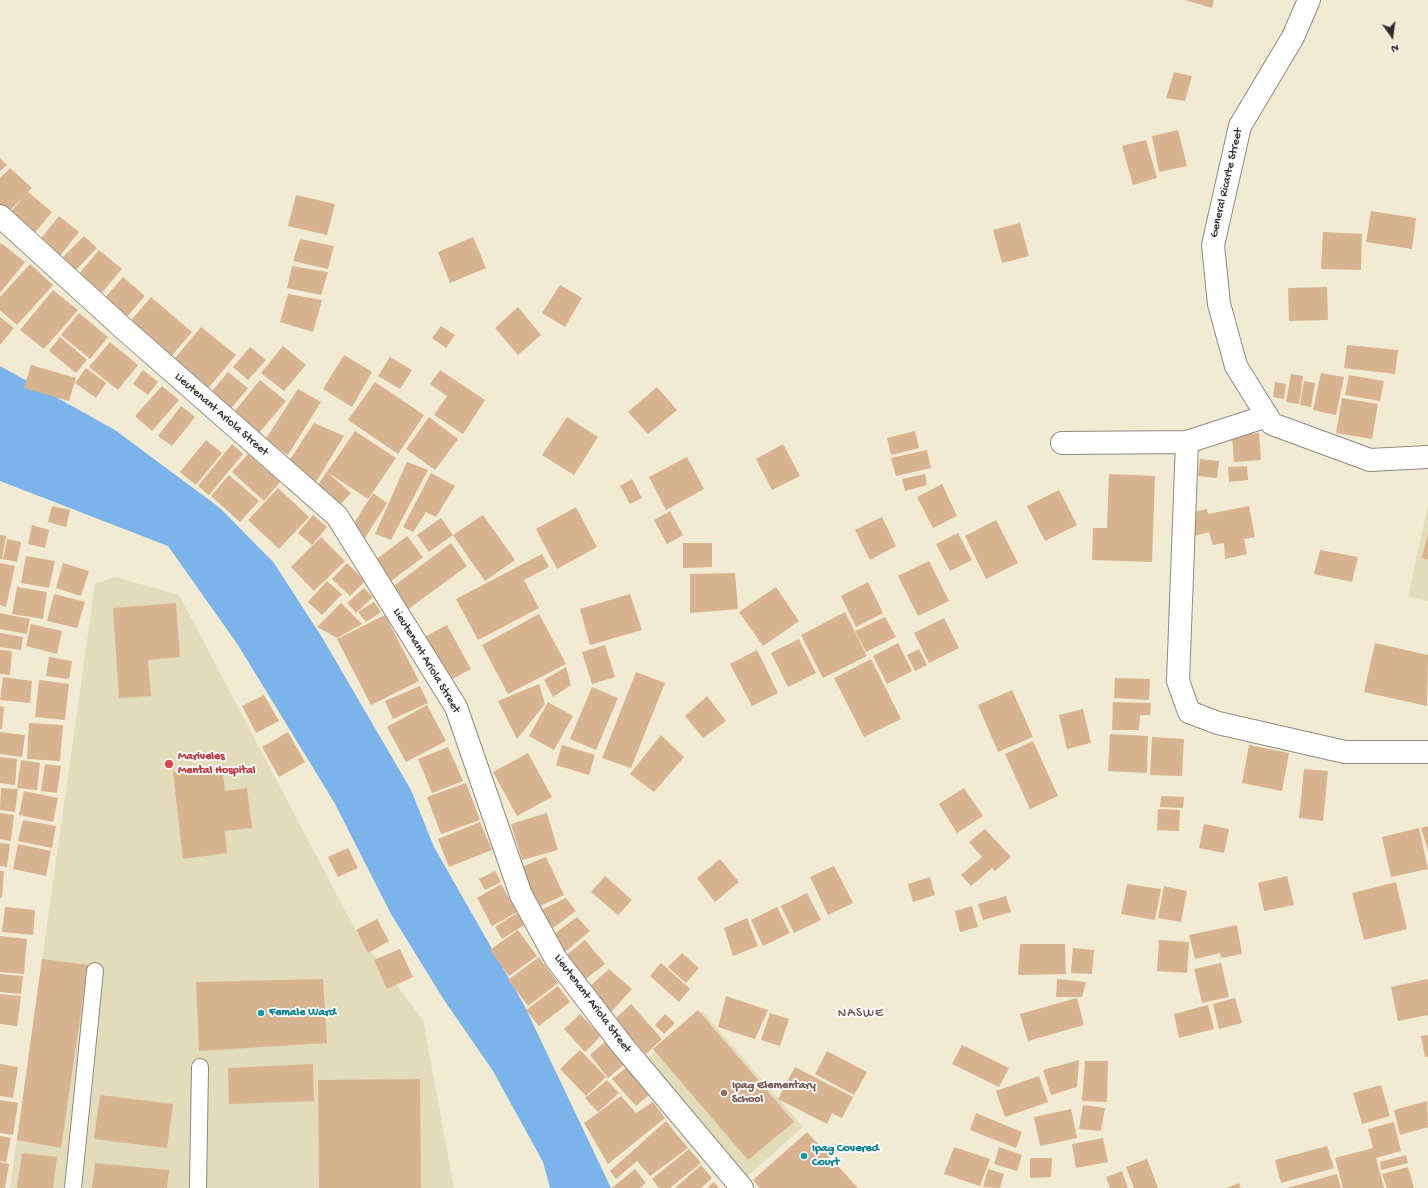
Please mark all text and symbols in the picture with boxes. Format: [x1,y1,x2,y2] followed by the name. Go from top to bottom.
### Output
[1372,16,1412,56] north arrow
[1390,41,1400,54] text: N
[1207,127,1247,239] street label: General Ricarte Street
[171,370,271,460] street label: Lieutenant Ariola Street
[389,606,463,716] street label: Lieutenant Ariola Street
[178,750,255,778] place label: Mariveles Mental Hospital
[163,758,175,770] marker: Mariveles Mental Hospital
[550,952,634,1056] street label: Lieutenant Ariola Street
[269,1006,336,1020] place label: Female Ward
[838,1006,884,1022] district label: NASWE
[256,1008,266,1018] marker: Female Ward
[732,1079,816,1107] place label: Ipag Elementary School
[719,1088,729,1098] marker: Ipag Elementary School
[812,1142,879,1170] place label: Ipag Covered Court
[799,1151,809,1161] marker: Ipag Covered Court

